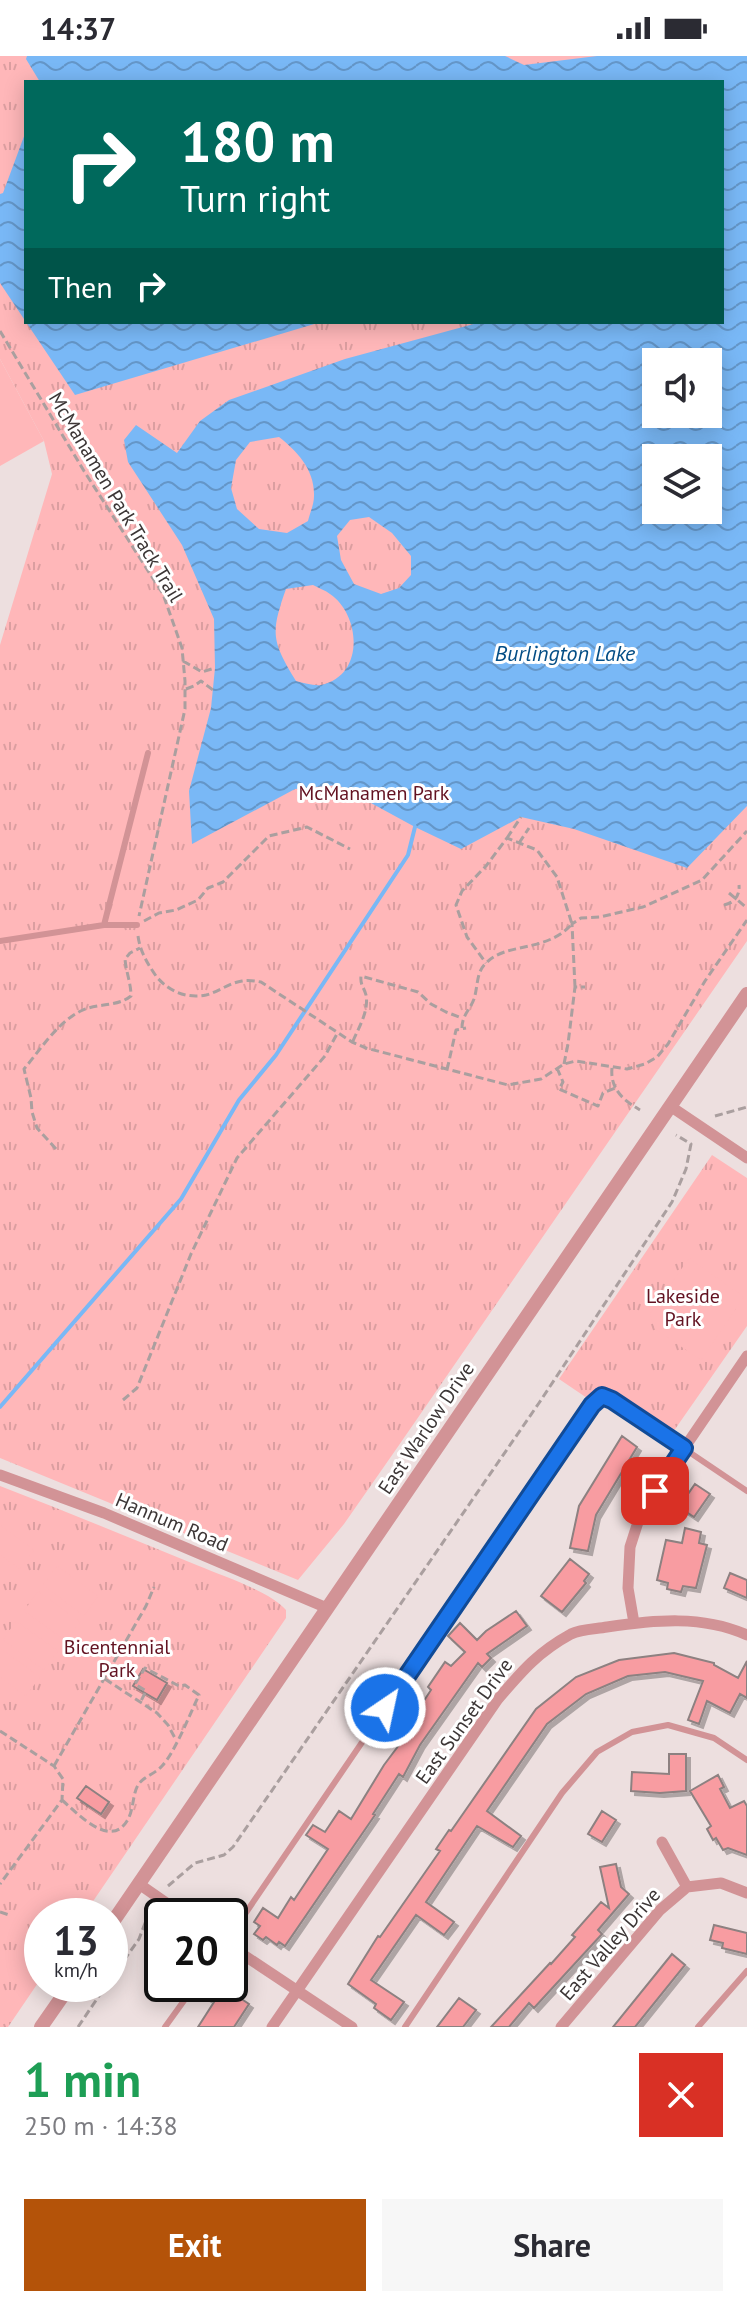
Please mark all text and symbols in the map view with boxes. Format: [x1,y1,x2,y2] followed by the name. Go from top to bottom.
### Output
[40,9,116,48] text: 14:37
[180,105,335,177] text: 180 m
[48,112,152,216] icon: right
[180,175,330,222] text: Turn right
[129,264,173,308] icon: right
[48,267,113,306] text: Then
[642,348,722,524] map controls
[642,348,722,428] button: sound
[43,387,189,607] street label: McManamen Park Track Trail
[642,444,722,524] button: layers
[495,639,636,667] water label: Burlington Lake
[299,780,450,806] park label: McManamen Park
[646,1283,720,1332] park label: Lakeside Park
[372,1357,480,1499] street label: East Warlow Drive
[621,1457,689,1525] pin
[633,1469,677,1513] icon: arrive
[112,1487,232,1557] street label: Hannum Road
[64,1634,170,1683] park label: Bicentennial Park
[410,1653,518,1789] street label: East Sunset Drive
[343,1666,427,1750] position arrow
[554,1882,666,2006] street label: East Valley Drive
[144,1898,248,2002] speed limit sign: 20
[53,1914,99,1966] text: 13
[54,1957,98,1983] text: km/h
[24,2048,141,2110] text: 1 min
[639,2053,723,2137] button: close
[24,2109,178,2142] text: 250 m · 14:38
[24,2199,366,2291] button: Exit
[382,2199,723,2291] button: Share

